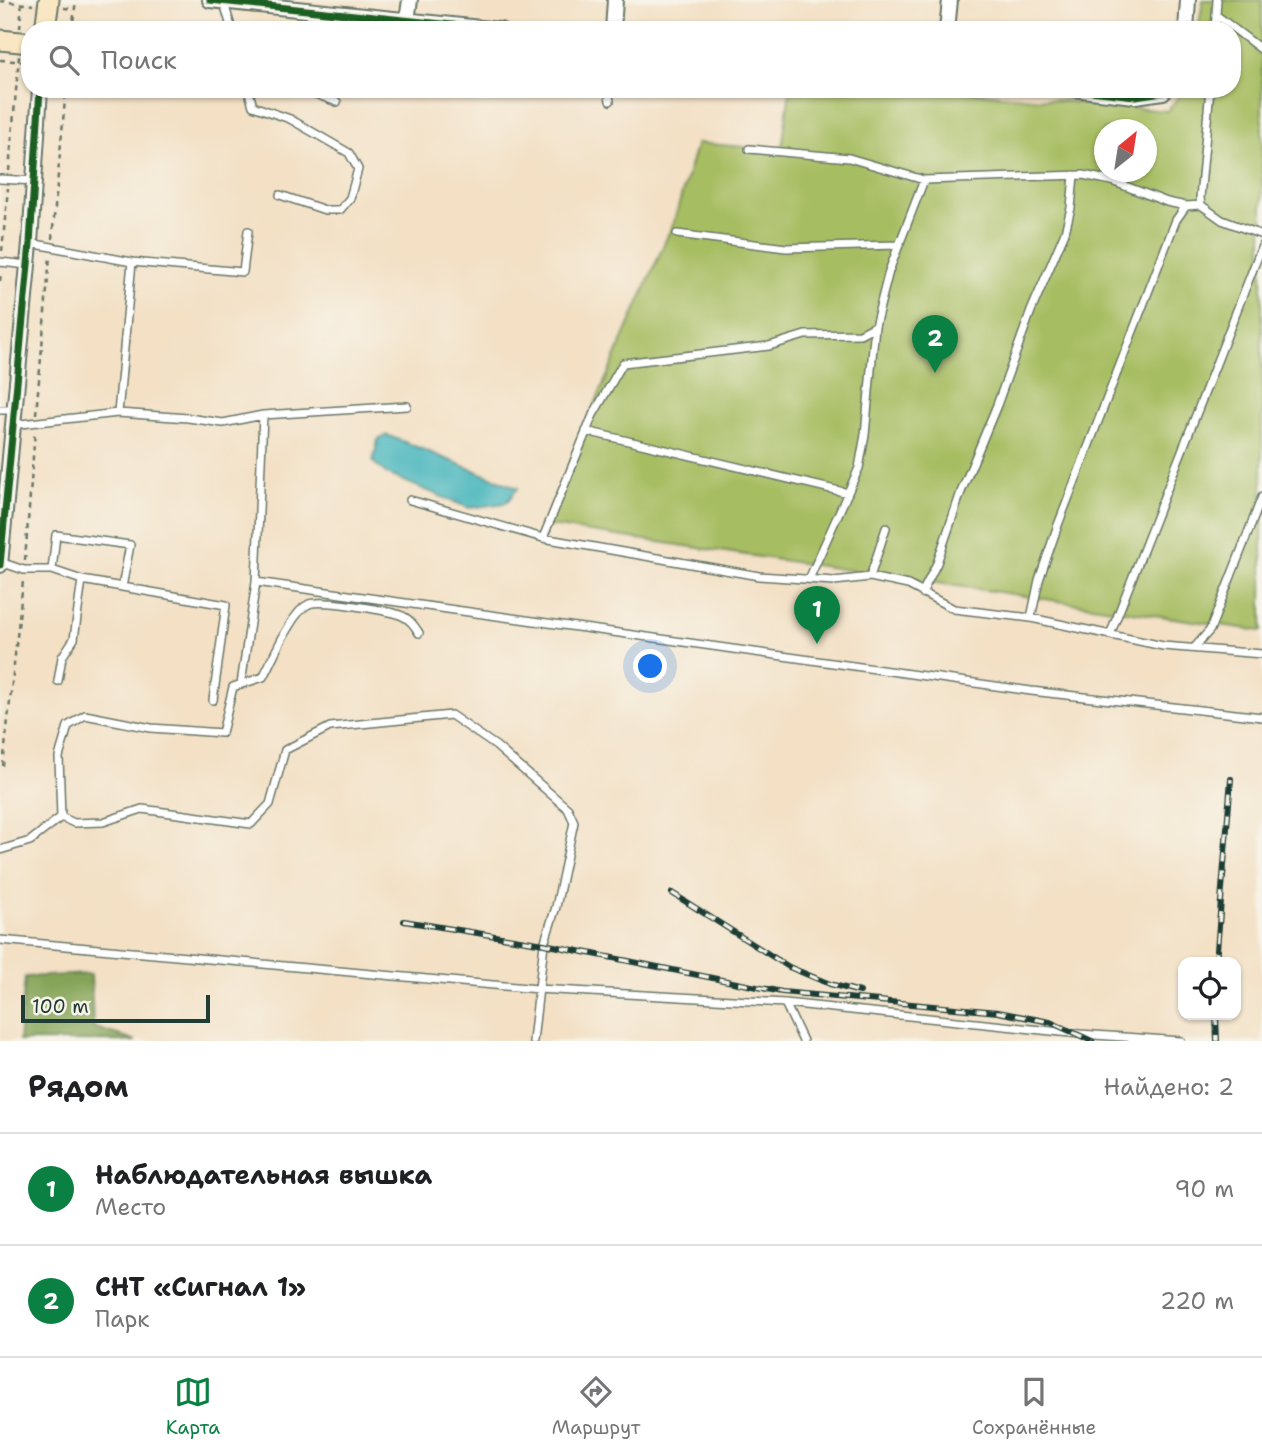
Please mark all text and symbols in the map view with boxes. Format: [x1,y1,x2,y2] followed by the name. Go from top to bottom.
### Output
[21,21,1241,98] search box
[45,41,83,79] icon: search
[101,42,177,77] text: Поиск
[1094,119,1157,182] north arrow
[912,315,958,373] pin: 2
[794,586,840,644] pin: 1
[633,649,667,683] your location
[1178,957,1241,1020] map controls
[1178,957,1241,1020] button: locate
[21,992,210,1024] scale bar
[32,994,89,1019] text: 100 m
[28,1066,128,1107] text: Рядом
[1104,1072,1234,1102] text: Найдено: 2
[95,1157,432,1192] text: Наблюдательная вышка
[46,1174,56,1204] text: 1
[1174,1174,1234,1204] text: 90 m
[95,1192,166,1222] text: Место
[95,1269,306,1304] text: СНТ «Сигнал 1»
[43,1286,59,1316] text: 2
[1160,1286,1234,1316] text: 220 m
[95,1304,150,1334] text: Парк
[166,1373,220,1440] tab: Карта
[552,1373,640,1440] tab: Маршрут
[972,1373,1096,1440] tab: Сохранённые

